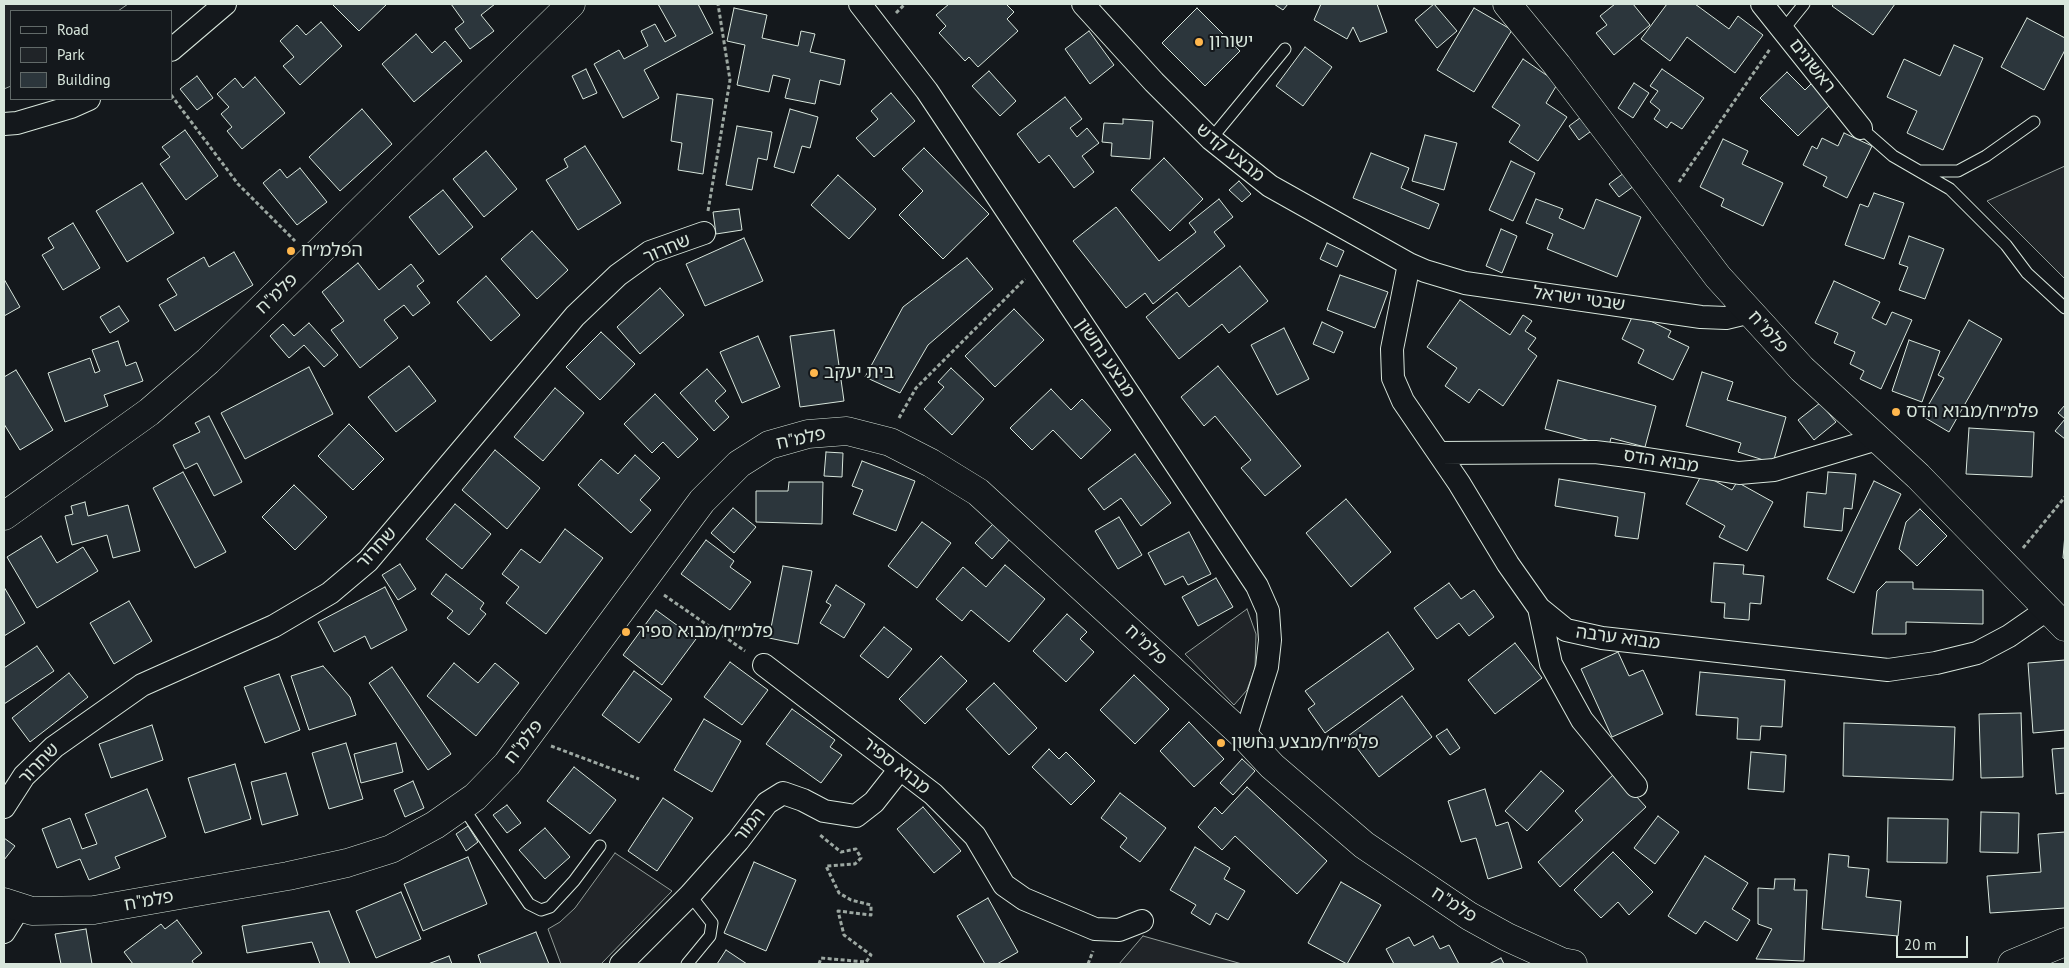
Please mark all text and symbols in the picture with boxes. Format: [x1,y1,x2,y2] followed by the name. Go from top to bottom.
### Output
[10,10,172,100] legend
[57,20,89,39] text: Road
[1209,31,1253,53] place label: ישורון
[1784,35,1840,97] street label: ראשונים
[1193,36,1205,48] marker: ישורון
[57,45,85,64] text: Park
[57,70,111,89] text: Building
[1191,119,1269,187] street label: מבצע קדש
[640,229,694,269] street label: שחרור
[301,240,363,262] place label: הפלמ״ח
[285,245,297,257] marker: הפלמ״ח
[252,269,302,319] street label: פלמ"ח
[1531,282,1627,316] street label: שבטי ישראל
[1743,306,1793,358] street label: פלמ"ח
[1071,314,1139,402] street label: מבצע נחשון
[824,362,894,384] place label: בית יעקב
[808,367,820,379] marker: בית יעקב
[1906,401,2039,423] place label: פלמ״ח/מבוא הדס
[1890,406,1902,418] marker: פלמ״ח/מבוא הדס
[774,423,828,455] street label: פלמ"ח
[1622,444,1700,478] street label: מבוא הדס
[352,523,402,573] street label: שחרור
[1120,620,1172,670] street label: פלמ"ח
[636,621,773,643] place label: פלמ״ח/מבוא ספיר
[1575,621,1661,655] street label: מבוא ערבה
[620,626,632,638] marker: פלמ״ח/מבוא ספיר
[500,716,548,768] street label: פלמ"ח
[1231,732,1379,754] place label: פלמ״ח/מבצע נחשון
[858,733,934,799] street label: מבוא ספיר
[1215,737,1227,749] marker: פלמ״ח/מבצע נחשון
[14,739,64,789] street label: שחרור
[730,803,770,847] street label: המור
[1427,882,1481,928] street label: פלמ"ח
[123,886,175,916] street label: פלמ"ח
[1899,926,1972,958] scale bar
[1904,935,1937,954] text: 20 m

